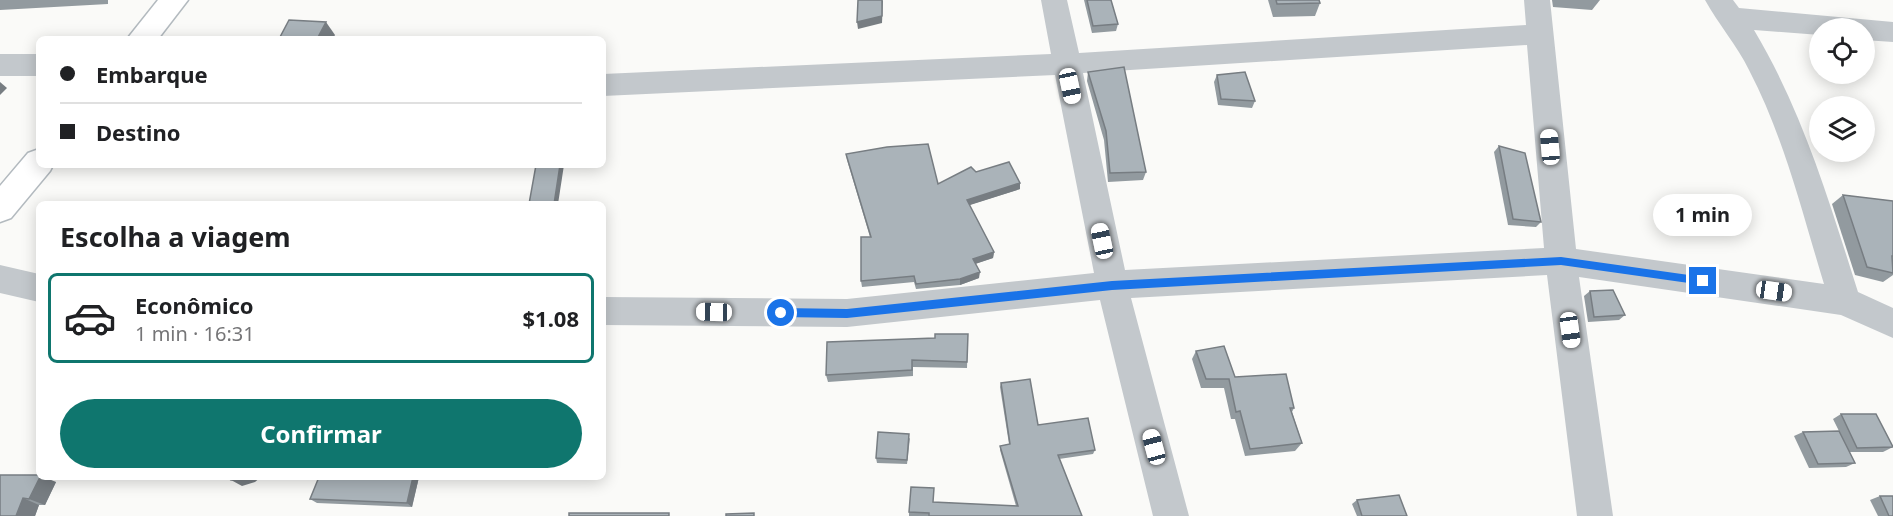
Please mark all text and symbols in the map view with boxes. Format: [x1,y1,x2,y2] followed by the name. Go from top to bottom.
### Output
[1809,18,1875,162] map controls
[1809,18,1875,84] button: locate
[96,59,208,89] text: Embarque
[1057,67,1083,105] car
[1809,96,1875,162] button: layers
[96,117,180,147] text: Destino
[1539,128,1561,166] car
[1654,194,1752,236] callout: 1 min
[1675,201,1730,228] text: 1 min
[60,218,291,255] text: Escolha a viagem
[1089,222,1115,260] car
[1689,267,1716,294] route end
[1755,280,1793,302] car
[135,290,254,320] text: Econômico
[63,291,117,345] icon: car
[767,299,794,326] route start
[522,303,579,333] text: $1.08
[696,303,732,321] car
[1559,311,1581,349] car
[135,320,255,347] text: 1 min · 16:31
[60,399,582,468] button: Confirmar
[1141,427,1167,467] car

